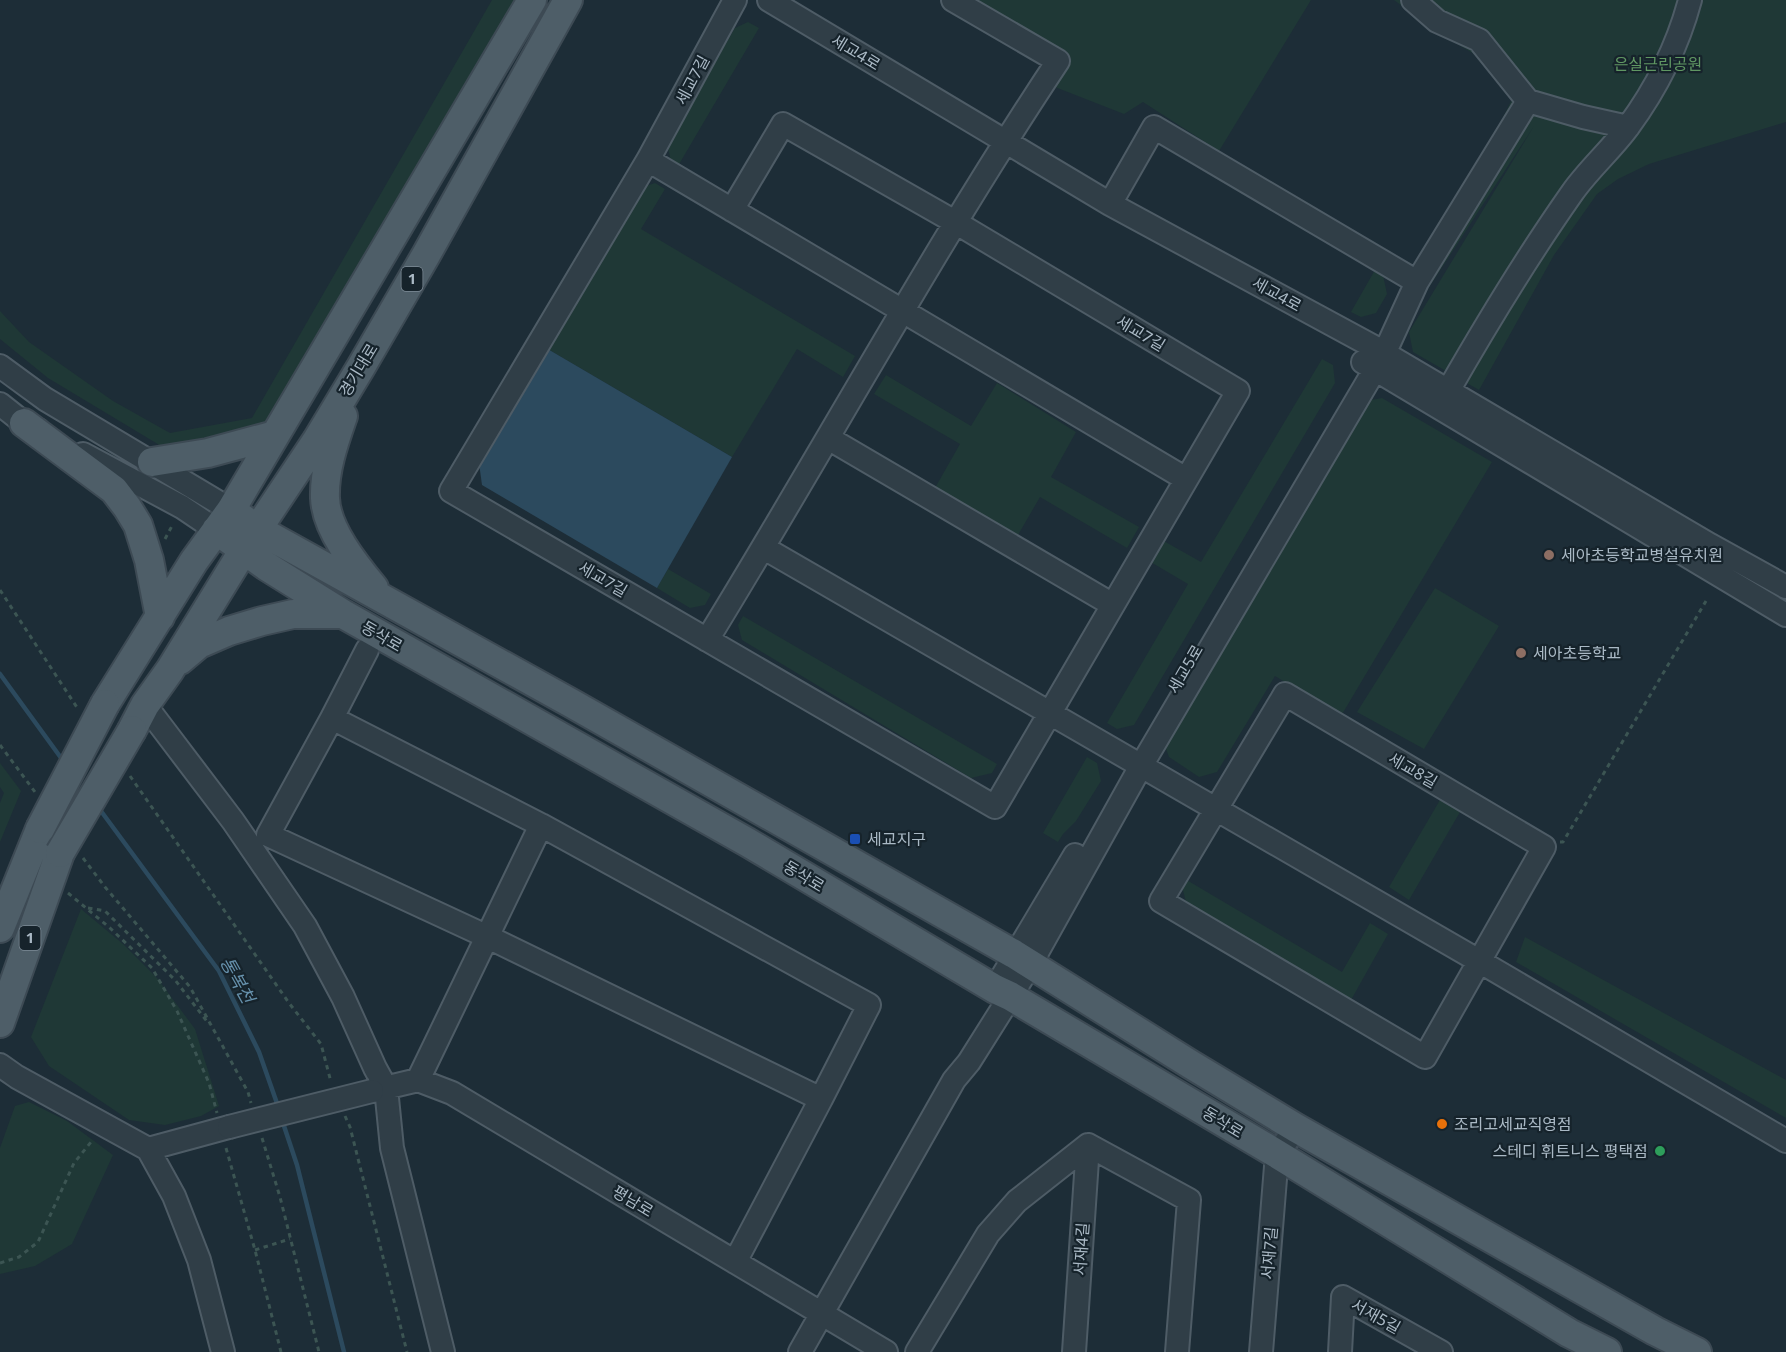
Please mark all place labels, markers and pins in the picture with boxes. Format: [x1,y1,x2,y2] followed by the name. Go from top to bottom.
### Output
[1561,544,1723,566] place label: 세아초등학교병설유치원
[1542,548,1556,562] marker: 세아초등학교병설유치원
[1533,642,1621,664] place label: 세아초등학교
[1514,646,1528,660] marker: 세아초등학교
[867,828,926,850] place label: 세교지구
[848,832,862,846] marker: 세교지구
[1454,1113,1572,1135] place label: 조리고세교직영점
[1435,1117,1449,1131] marker: 조리고세교직영점
[1492,1140,1648,1162] place label: 스테디 휘트니스 평택점
[1653,1144,1667,1158] marker: 스테디 휘트니스 평택점

